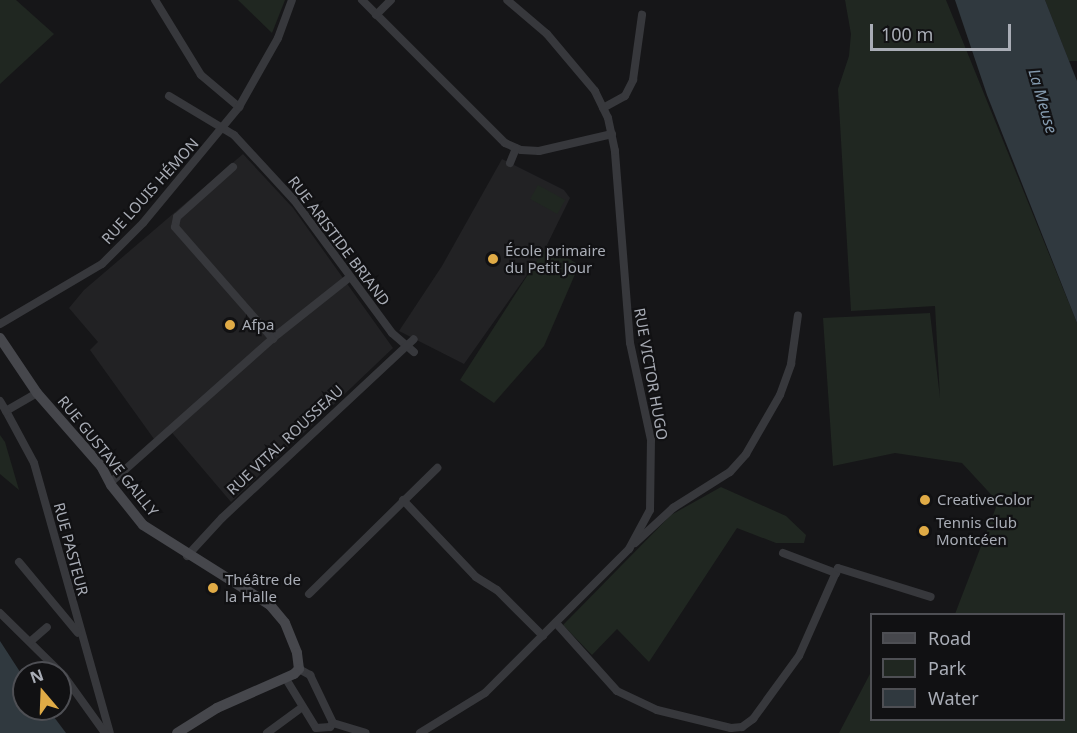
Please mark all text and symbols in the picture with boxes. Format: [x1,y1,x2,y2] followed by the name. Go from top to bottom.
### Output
[873,12,1014,50] scale bar
[881,22,933,46] text: 100 m
[1025,66,1061,136] water label: La Meuse
[98,134,202,248] street label: RUE LOUIS HÉMON
[284,173,394,309] street label: RUE ARISTIDE BRIAND
[505,241,606,276] place label: École primaire du Petit Jour
[486,252,500,266] marker: École primaire du Petit Jour
[631,307,671,441] street label: RUE VICTOR HUGO
[242,316,274,334] place label: Afpa
[223,318,237,332] marker: Afpa
[223,381,347,499] street label: RUE VITAL ROUSSEAU
[54,392,162,520] street label: RUE GUSTAVE GAILLY
[937,491,1032,509] place label: CreativeColor
[918,493,932,507] marker: CreativeColor
[50,500,92,598] street label: RUE PASTEUR
[936,513,1017,548] place label: Tennis Club Montcéen
[917,524,931,538] marker: Tennis Club Montcéen
[225,570,301,605] place label: Théâtre de la Halle
[206,581,220,595] marker: Théâtre de la Halle
[870,613,1065,721] legend
[928,626,971,650] text: Road
[928,656,966,680] text: Park
[12,661,72,721] north arrow
[27,663,47,688] text: N
[928,686,979,710] text: Water

